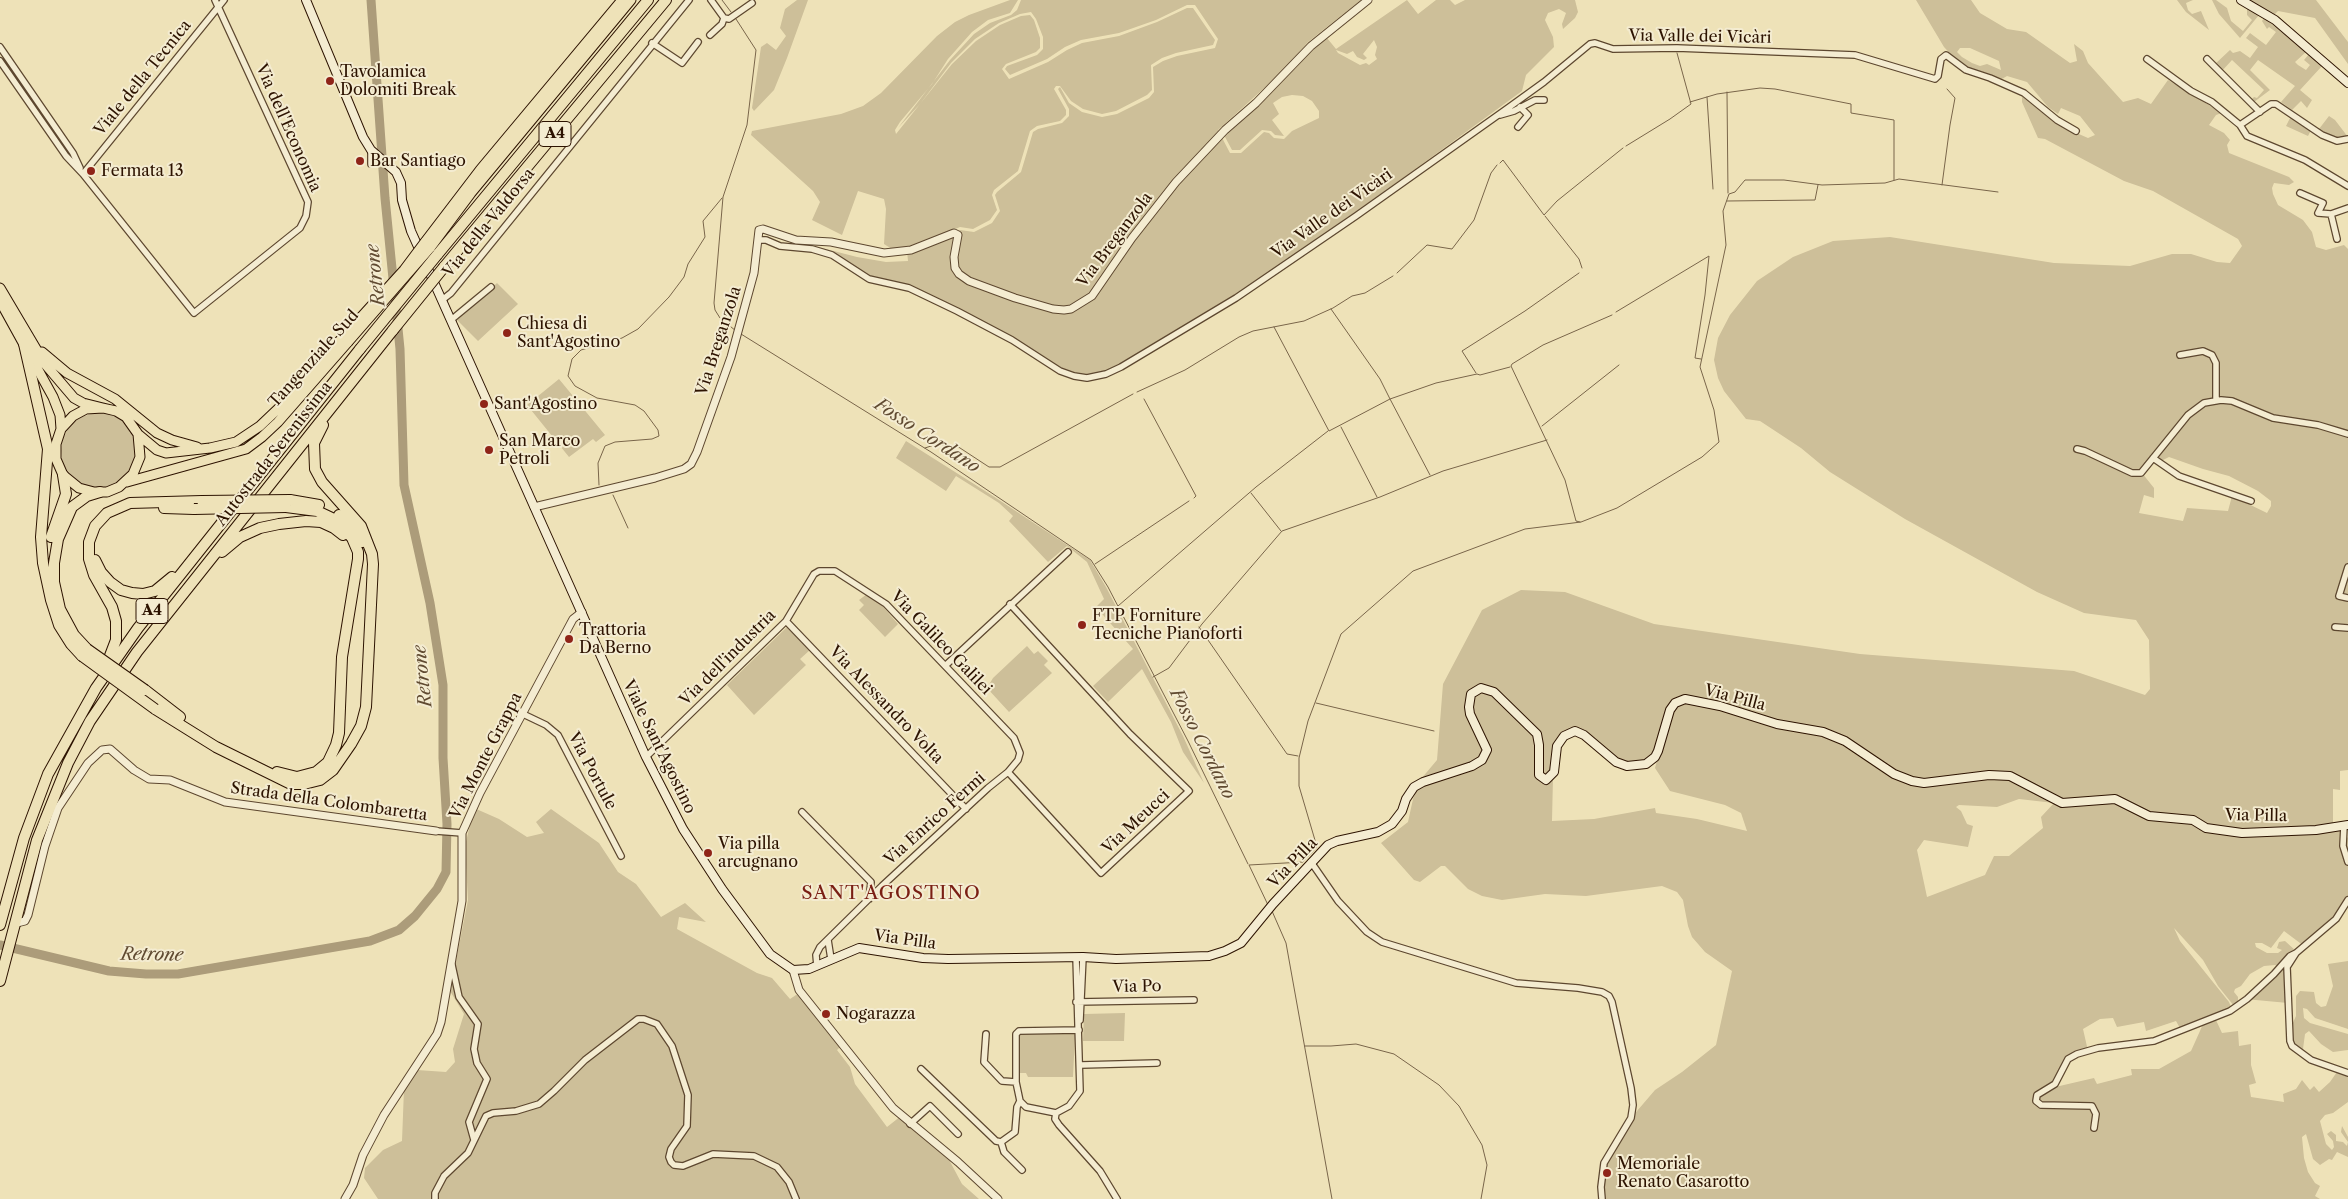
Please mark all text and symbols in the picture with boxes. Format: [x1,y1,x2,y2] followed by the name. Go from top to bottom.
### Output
[90,16,196,140] street label: Viale della Tecnica
[1628,26,1772,48] street label: Via Valle dei Vicàri
[251,61,325,195] street label: Via dell'Economia
[340,62,456,100] place label: Tavolamica Dolomiti Break
[324,75,336,87] marker: Tavolamica Dolomiti Break
[539,122,571,146] road number: A4
[370,151,466,171] place label: Bar Santiago
[354,155,366,167] marker: Bar Santiago
[101,161,184,181] place label: Fermata 13
[85,165,97,177] marker: Fermata 13
[439,165,539,281] street label: Via della Valdorsa
[1268,165,1396,263] street label: Via Valle dei Vicàri
[1073,189,1157,291] street label: Via Breganzola
[362,243,390,307] water label: Retrone
[692,284,746,398] street label: Via Breganzola
[265,306,363,412] street label: Tangenziale Sud
[517,314,620,352] place label: Chiesa di Sant'Agostino
[501,327,513,339] marker: Chiesa di Sant'Agostino
[212,378,336,530] street label: Autostrada Serenissima
[494,394,597,414] place label: Sant'Agostino
[870,394,984,478] water label: Fosso Cordano
[478,398,490,410] marker: Sant'Agostino
[499,431,580,469] place label: San Marco Petroli
[483,444,495,456] marker: San Marco Petroli
[886,587,996,699] street label: Via Galileo Galilei
[136,598,168,624] road number: A4
[676,606,780,710] street label: Via dell'industria
[1092,606,1243,644] place label: FTP Forniture Tecniche Pianoforti
[1076,619,1088,631] marker: FTP Forniture Tecniche Pianoforti
[579,620,651,658] place label: Trattoria Da Berno
[563,633,575,645] marker: Trattoria Da Berno
[825,642,947,768] street label: Via Alessandro Volta
[409,644,437,708] water label: Retrone
[618,677,700,817] street label: Viale Sant'Agostino
[1702,681,1768,715] street label: Via Pilla
[1165,685,1239,803] water label: Fosso Cordano
[446,689,526,823] street label: Via Monte Grappa
[564,729,620,813] street label: Via Portule
[880,769,990,869] street label: Via Enrico Fermi
[229,779,429,825] street label: Strada della Colombaretta
[1098,786,1174,858] street label: Via Meucci
[2225,806,2287,826] street label: Via Pilla
[718,834,798,872] place label: Via pilla arcugnano
[1264,834,1322,892] street label: Via Pilla
[702,847,714,859] marker: Via pilla arcugnano
[800,883,982,905] district label: SANT'AGOSTINO
[873,926,937,954] street label: Via Pilla
[121,944,183,966] water label: Retrone
[1112,977,1162,997] street label: Via Po
[836,1004,915,1024] place label: Nogarazza
[820,1008,832,1020] marker: Nogarazza
[1617,1154,1749,1192] place label: Memoriale Renato Casarotto
[1601,1167,1613,1179] marker: Memoriale Renato Casarotto

